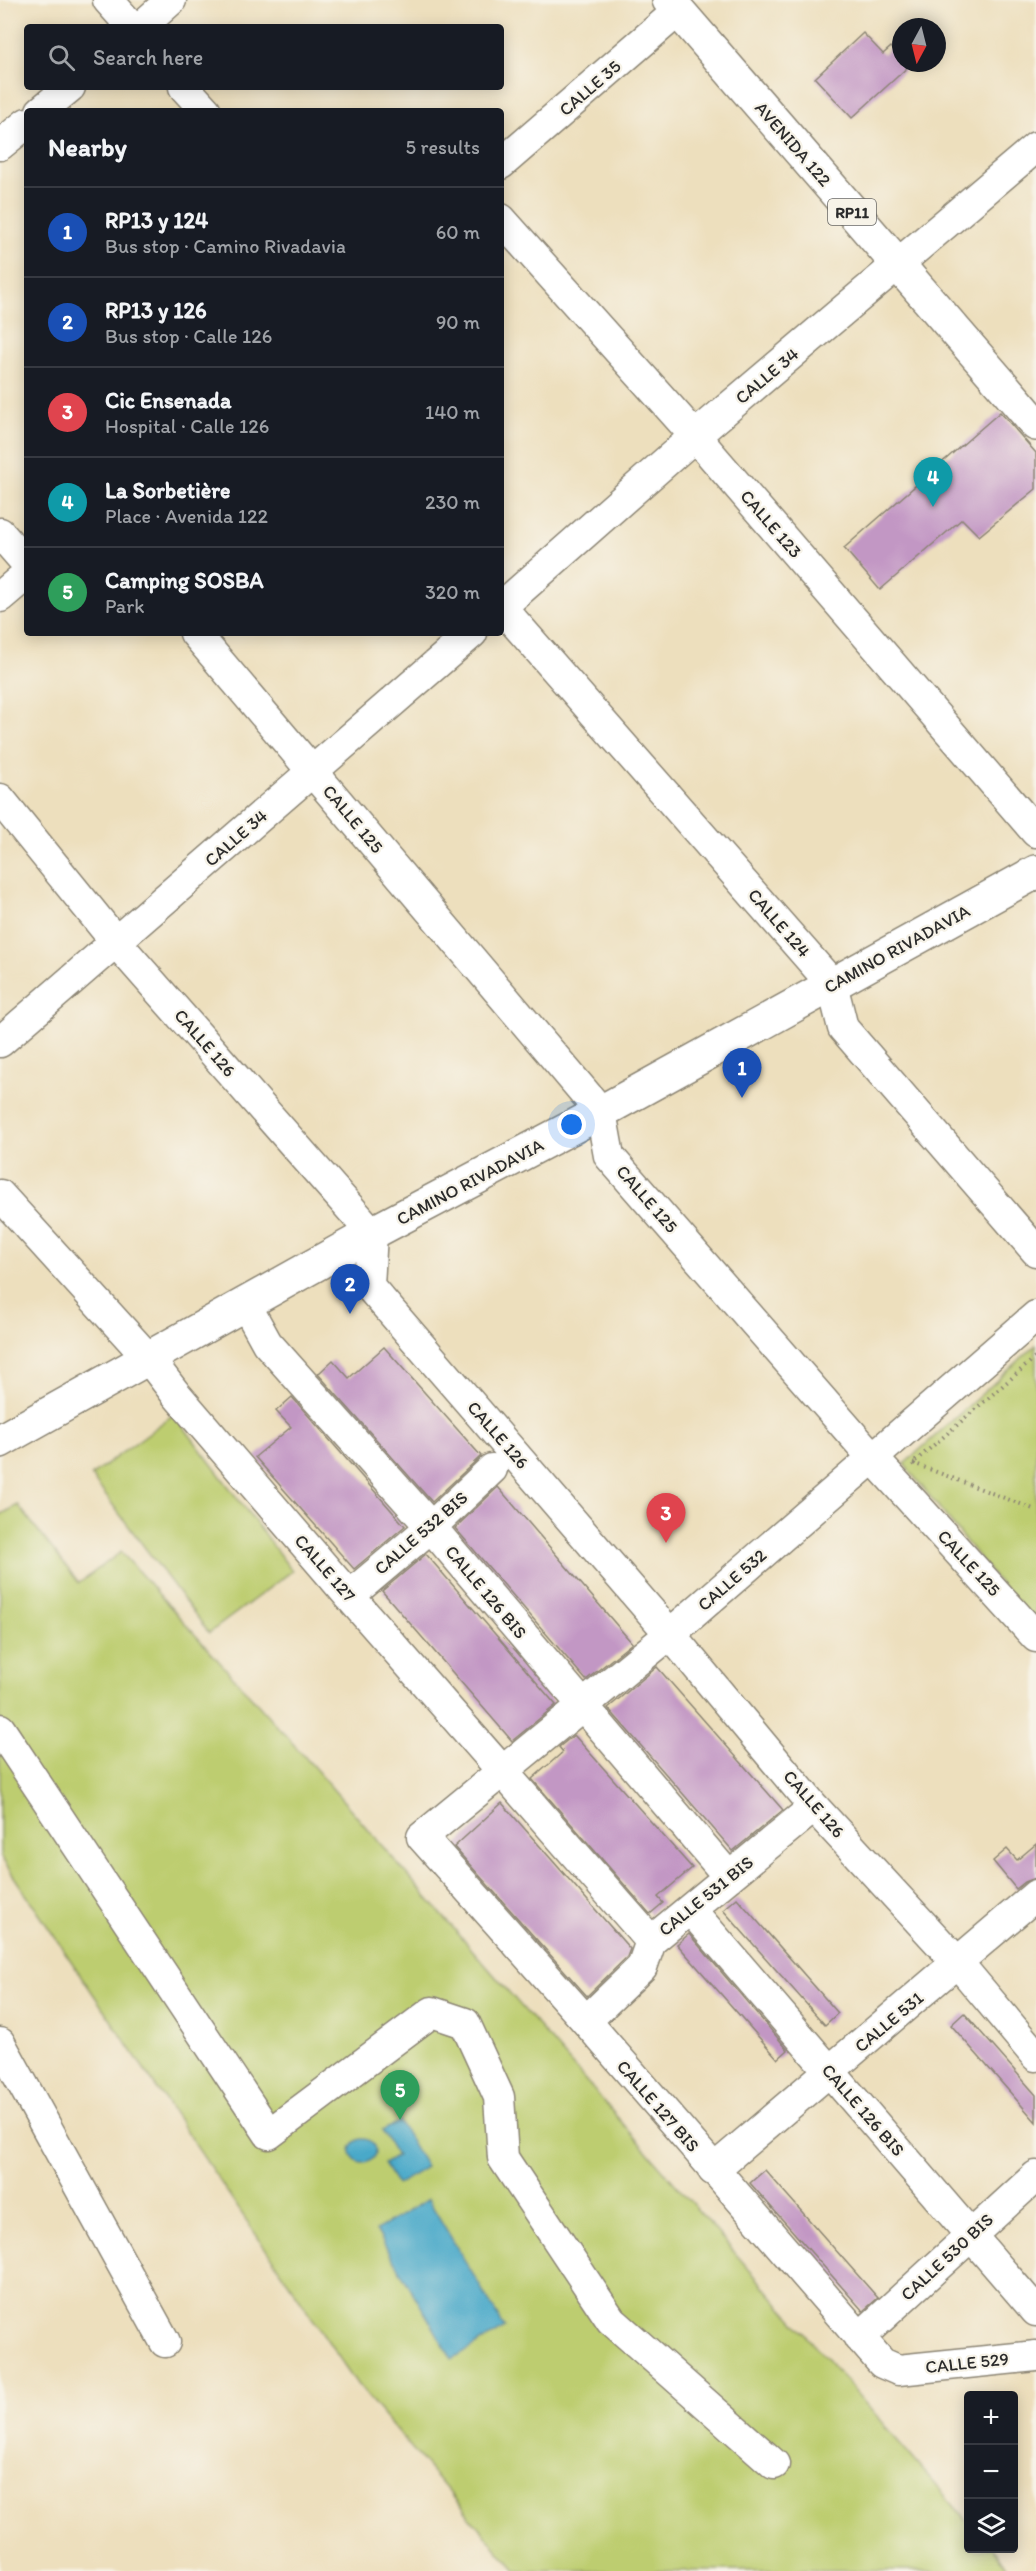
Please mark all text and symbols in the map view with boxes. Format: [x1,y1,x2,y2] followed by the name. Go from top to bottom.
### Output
[892,18,946,72] north arrow
[24,24,504,90] search box
[45,41,78,74] icon: search
[93,44,203,71] text: Search here
[555,55,625,121] street label: CALLE 35
[750,97,836,191] street label: AVENIDA 122
[48,131,127,163] text: Nearby
[406,135,480,159] text: 5 results
[828,199,876,225] road number: RP11
[105,207,208,234] text: RP13 y 124
[63,220,72,244] text: 1
[436,220,480,244] text: 60 m
[105,234,346,258] text: Bus stop · Camino Rivadavia
[105,297,207,324] text: RP13 y 126
[62,310,73,334] text: 2
[436,310,480,334] text: 90 m
[105,324,272,348] text: Bus stop · Calle 126
[731,343,803,409] street label: CALLE 34
[105,387,231,414] text: Cic Ensenada
[62,400,73,424] text: 3
[425,400,480,424] text: 140 m
[105,414,269,438] text: Hospital · Calle 126
[914,458,952,507] pin: 4
[105,477,230,504] text: La Sorbetière
[735,485,807,563] street label: CALLE 123
[61,490,74,514] text: 4
[425,490,480,514] text: 230 m
[105,504,268,528] text: Place · Avenida 122
[105,567,263,594] text: Camping SOSBA
[62,580,73,604] text: 5
[425,580,480,604] text: 320 m
[105,594,144,618] text: Park
[318,780,388,858] street label: CALLE 125
[200,805,272,871] street label: CALLE 34
[743,884,815,962] street label: CALLE 124
[820,900,974,998] street label: CAMINO RIVADAVIA
[170,1005,240,1081] street label: CALLE 126
[722,1048,762,1098] pin: 1
[557,1110,586,1139] your location
[393,1134,548,1230] street label: CAMINO RIVADAVIA
[612,1161,682,1237] street label: CALLE 125
[330,1264,370,1314] pin: 2
[463,1397,533,1473] street label: CALLE 126
[370,1486,472,1580] street label: CALLE 532 BIS
[646,1494,686,1543] pin: 3
[933,1525,1005,1601] street label: CALLE 125
[290,1530,360,1606] street label: CALLE 127
[441,1541,531,1643] street label: CALLE 126 BIS
[693,1544,771,1616] street label: CALLE 532
[779,1766,849,1842] street label: CALLE 126
[654,1851,758,1941] street label: CALLE 531 BIS
[850,1987,928,2057] street label: CALLE 531
[612,2056,704,2156] street label: CALLE 127 BIS
[817,2059,909,2161] street label: CALLE 126 BIS
[380,2070,420,2120] pin: 5
[896,2209,998,2305] street label: CALLE 530 BIS
[924,2348,1010,2378] street label: CALLE 529
[964,2391,1018,2553] map controls
[964,2391,1018,2445] button: +
[964,2445,1018,2499] button: −
[964,2499,1018,2553] button: layers

